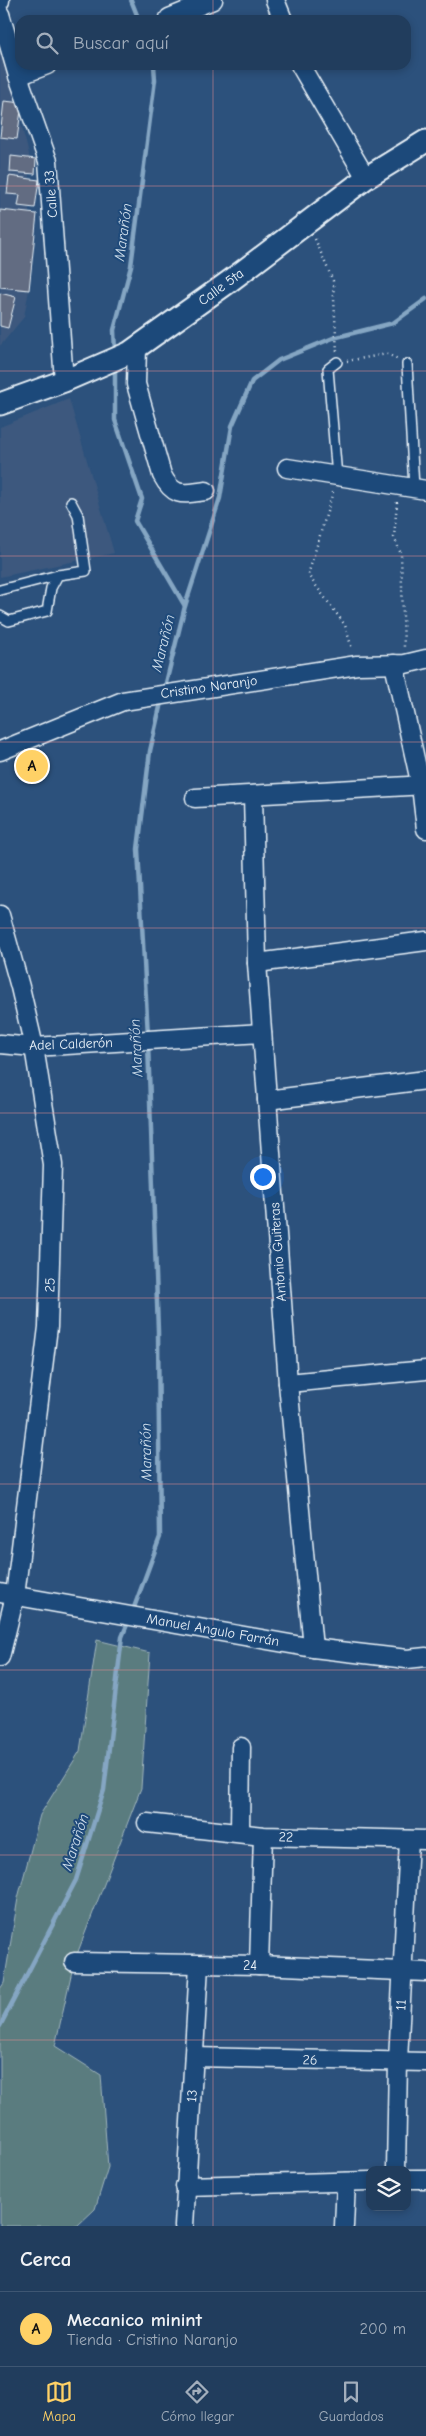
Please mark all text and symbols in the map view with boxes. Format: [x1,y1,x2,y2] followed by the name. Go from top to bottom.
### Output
[15,15,411,70] search box
[33,29,61,57] icon: search
[73,32,169,54] text: Buscar aquí
[41,170,61,218] street label: Calle 33
[110,202,136,263] water label: Marañón
[195,265,247,309] street label: Calle 5ta
[147,613,179,674] water label: Marañón
[160,672,258,702] street label: Cristino Naranjo
[16,747,48,785] pin: A
[125,1018,147,1079] water label: Marañón
[29,1034,113,1054] street label: Adel Calderón
[250,1164,276,1190] your location
[266,1202,290,1302] street label: Antonio Guiteras
[41,1277,59,1293] street label: 25
[136,1423,156,1482] water label: Marañón
[145,1610,281,1650] street label: Manuel Angulo Farrán
[57,1812,93,1873] water label: Marañón
[278,1828,294,1846] street label: 22
[243,1957,257,1974] street label: 24
[392,1999,410,2011] street label: 11
[302,2051,318,2069] street label: 26
[183,2089,201,2103] street label: 13
[366,2166,411,2211] map controls
[366,2166,411,2211] button: layers
[20,2247,71,2271] text: Cerca
[67,2309,202,2331] text: Mecanico minint
[32,2320,40,2338] text: A
[360,2320,406,2338] text: 200 m
[67,2331,238,2349] text: Tienda · Cristino Naranjo
[42,2378,76,2425] tab: Mapa
[161,2378,234,2425] tab: Cómo llegar
[319,2378,384,2425] tab: Guardados

